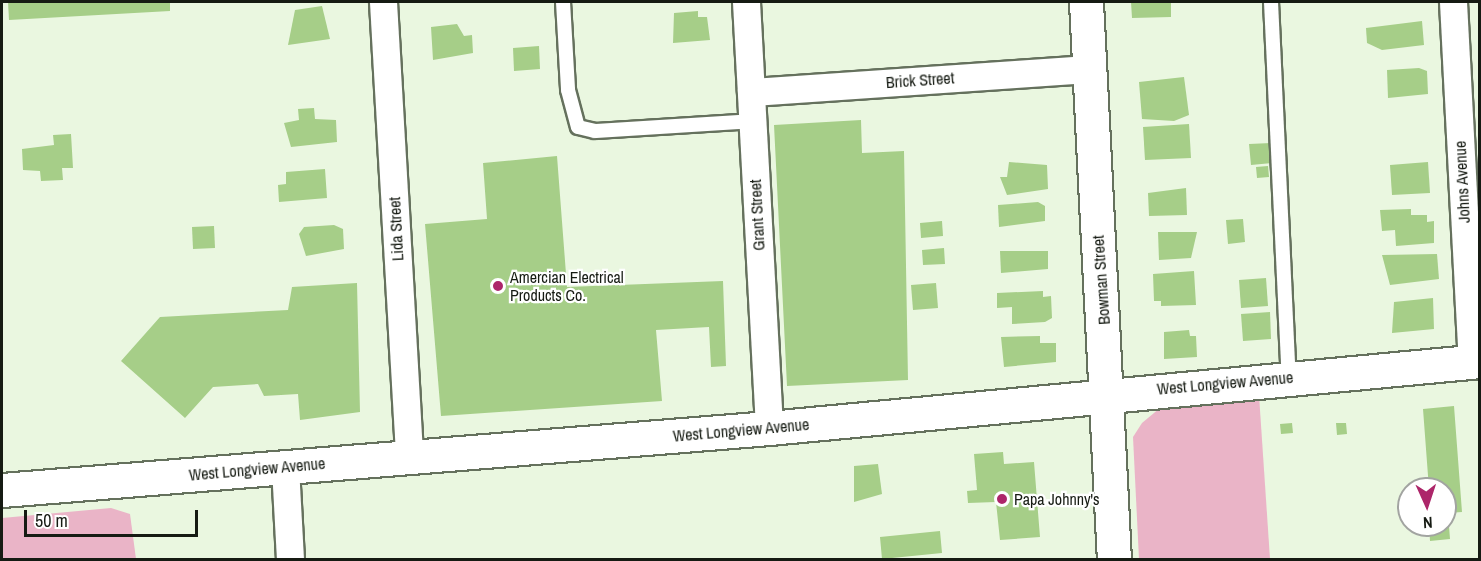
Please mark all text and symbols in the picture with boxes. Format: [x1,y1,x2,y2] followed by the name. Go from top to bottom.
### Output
[885,68,955,92] street label: Brick Street
[1450,140,1474,224] street label: Johns Avenue
[746,179,768,251] street label: Grant Street
[385,196,407,262] street label: Lida Street
[1088,235,1114,325] street label: Bowman Street
[510,267,624,305] place label: Amercian Electrical Products Co.
[491,279,505,293] marker: Amercian Electrical Products Co.
[1156,367,1294,399] street label: West Longview Avenue
[672,414,810,446] street label: West Longview Avenue
[188,453,326,485] street label: West Longview Avenue
[1397,477,1457,537] north arrow
[1014,489,1100,509] place label: Papa Johnny's
[995,492,1009,506] marker: Papa Johnny's
[27,498,201,536] scale bar
[35,508,68,533] text: 50 m
[1423,512,1433,534] text: N

